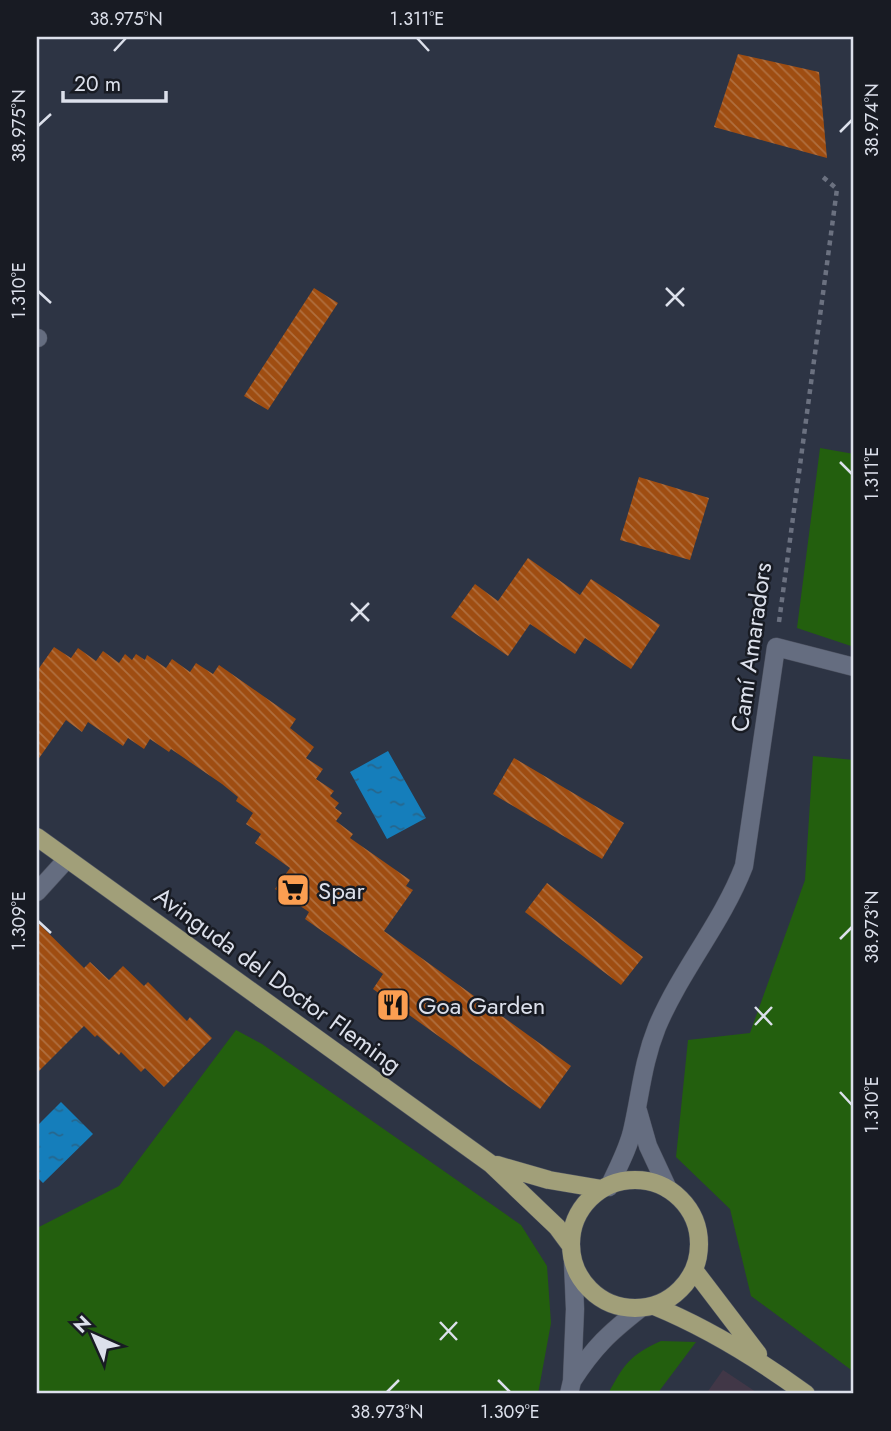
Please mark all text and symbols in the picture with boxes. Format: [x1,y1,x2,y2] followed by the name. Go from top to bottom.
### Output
[89,6,163,32] text: 38.975°N
[390,6,444,32] text: 1.311°E
[63,60,166,104] scale bar
[74,69,121,99] text: 20 m
[859,83,885,157] text: 38.974°N
[6,89,32,163] text: 38.975°N
[6,262,32,320] text: 1.310°E
[859,447,885,501] text: 1.311°E
[722,560,780,734] street label: Camí Amaradors
[274,871,312,909] supermarket icon: Spar
[318,873,365,908] place label: Spar
[147,878,409,1082] street label: Avinguda del Doctor Fleming
[6,891,32,951] text: 1.309°E
[859,891,885,963] text: 38.973°N
[374,986,412,1024] restaurant icon: Goa Garden
[418,988,545,1023] place label: Goa Garden
[859,1076,885,1134] text: 1.310°E
[60,1302,130,1372] north arrow
[67,1309,97,1339] text: N
[351,1399,423,1425] text: 38.973°N
[480,1399,540,1425] text: 1.309°E

